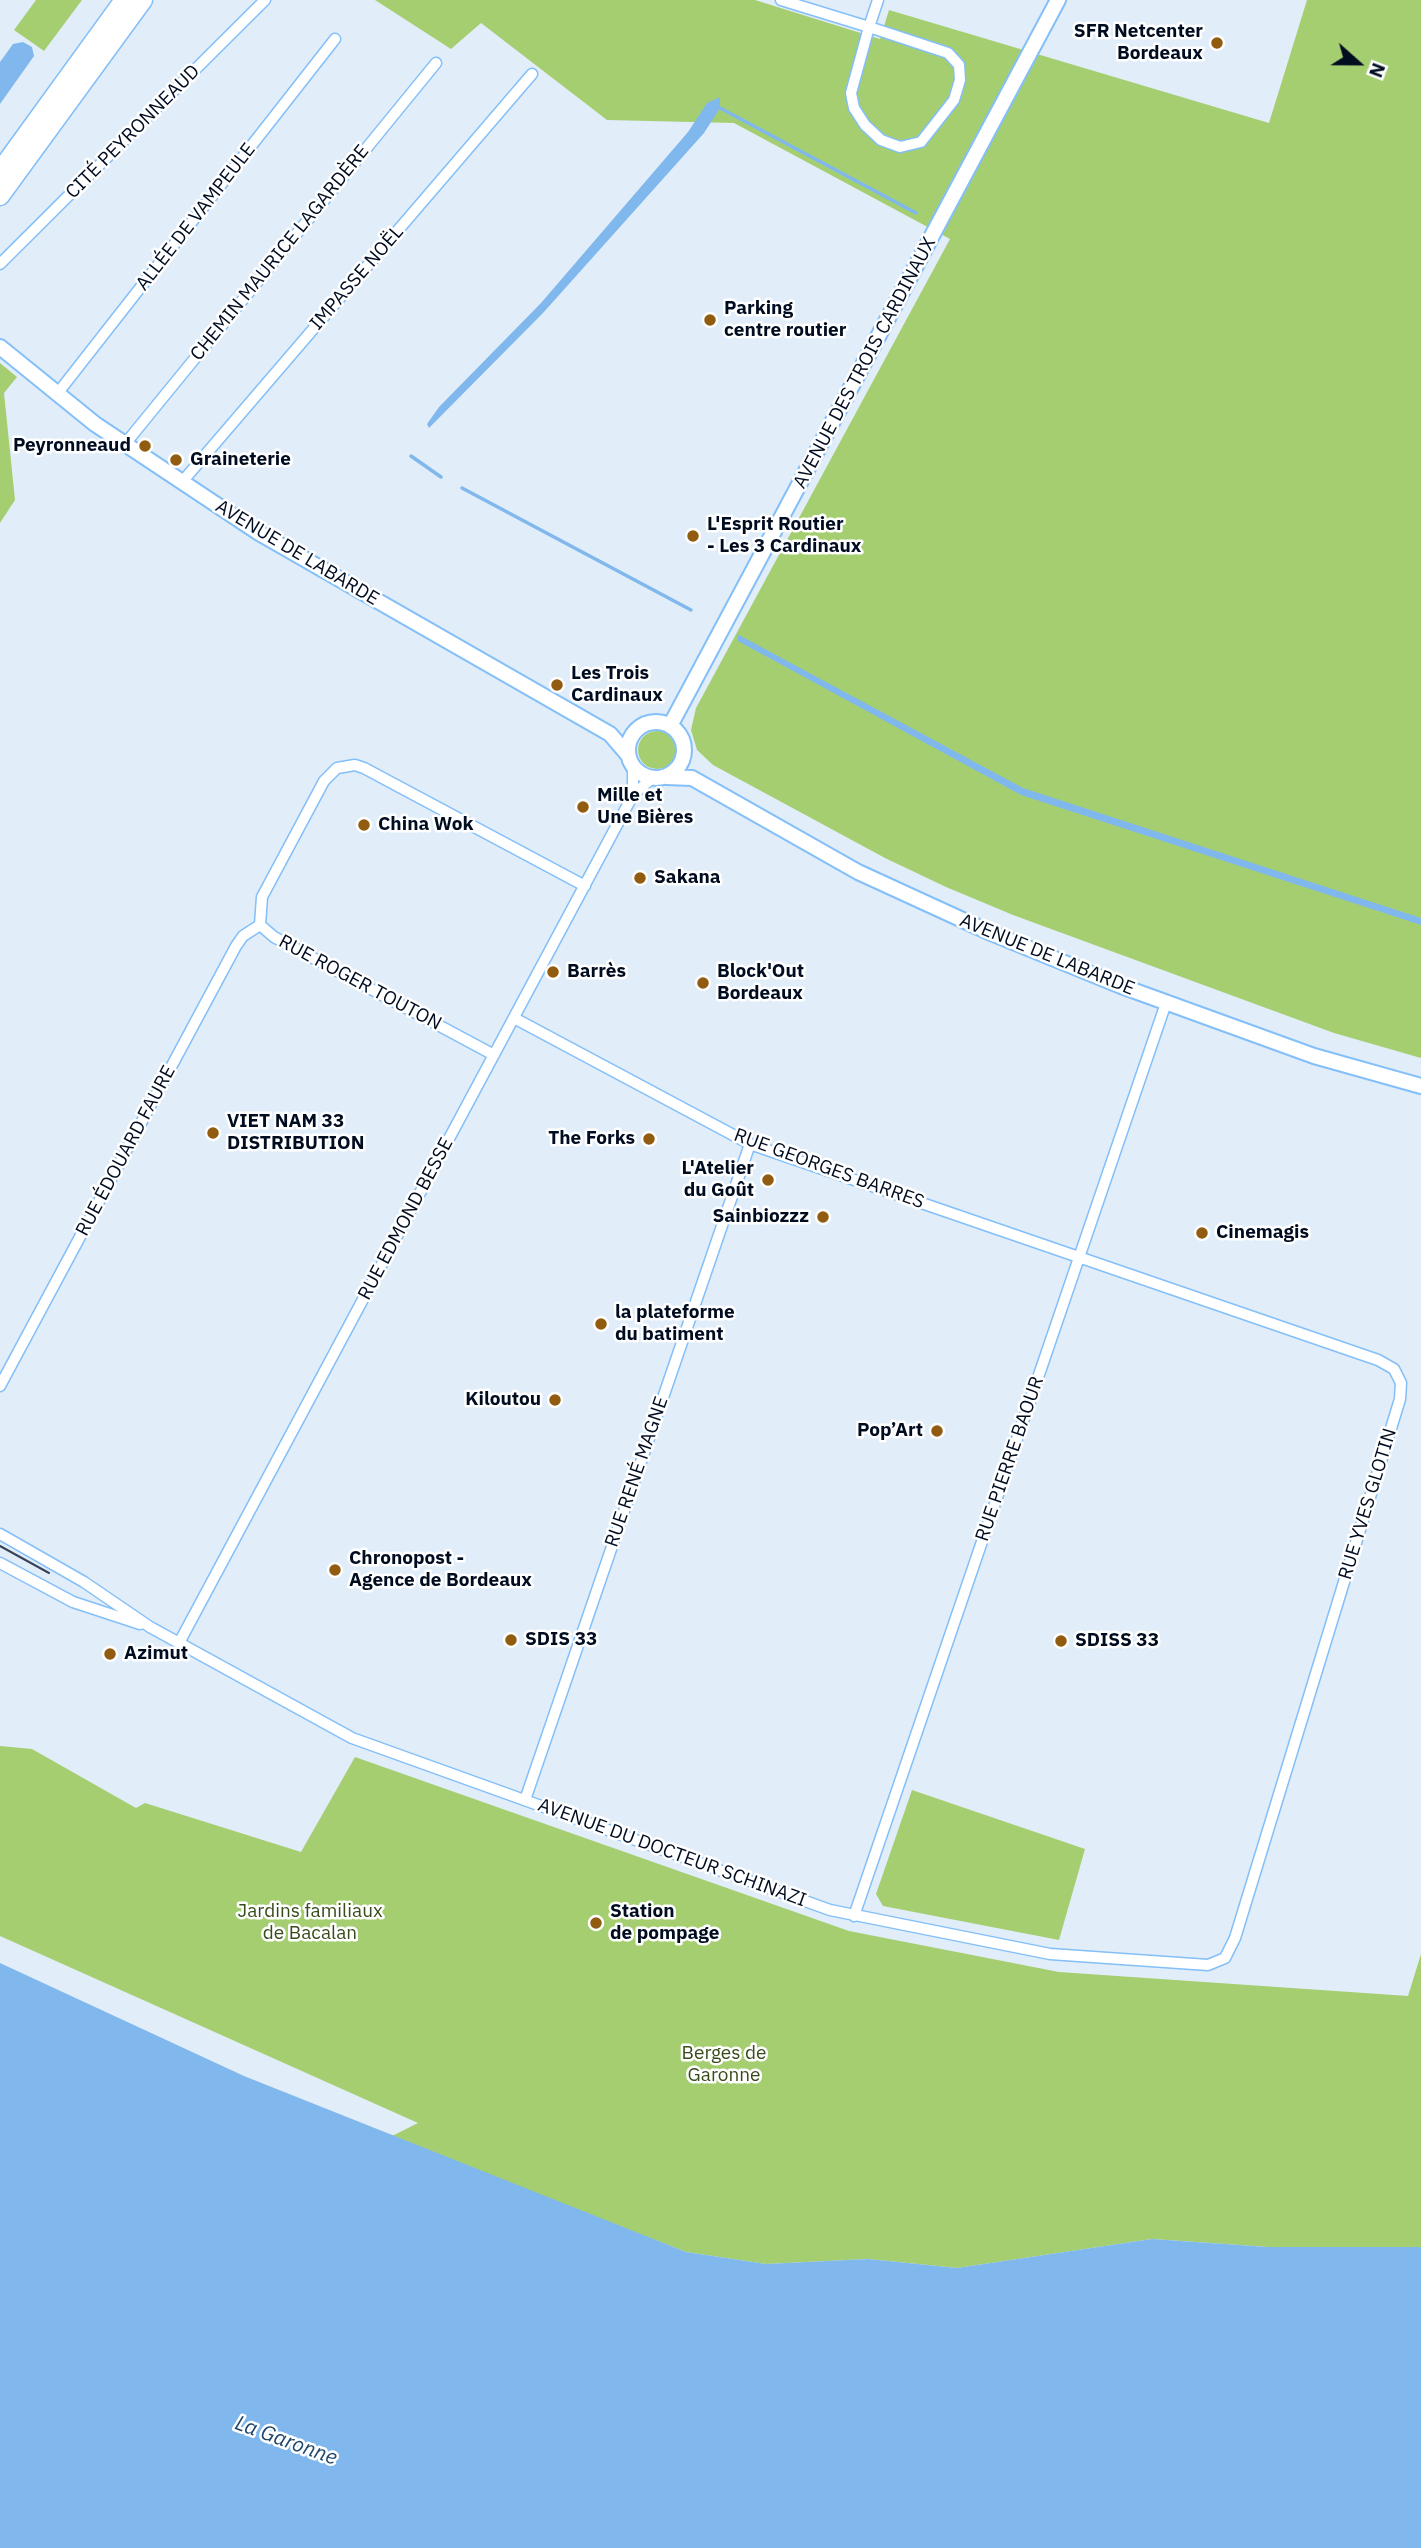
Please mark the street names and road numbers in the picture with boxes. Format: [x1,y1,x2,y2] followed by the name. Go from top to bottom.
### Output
[61,60,205,204] street label: CITÉ PEYRONNEAUD
[131,139,261,295] street label: ALLÉE DE VAMPEULE
[186,141,374,365] street label: CHEMIN MAURICE LAGARDÈRE
[305,221,409,335] street label: IMPASSE NOËL
[789,234,941,492] street label: AVENUE DES TROIS CARDINAUX
[211,495,383,611] street label: AVENUE DE LABARDE
[956,909,1138,1001] street label: AVENUE DE LABARDE
[275,930,445,1036] street label: RUE ROGER TOUTON
[71,1062,181,1240] street label: RUE ÉDOUARD FAURE
[731,1124,927,1214] street label: RUE GEORGES BARRES
[354,1134,458,1304] street label: RUE EDMOND BESSE
[971,1373,1049,1545] street label: RUE PIERRE BAOUR
[601,1394,673,1550] street label: RUE RENÉ MAGNE
[1334,1426,1402,1582] street label: RUE YVES GLOTIN
[535,1794,809,1912] street label: AVENUE DU DOCTEUR SCHINAZI

